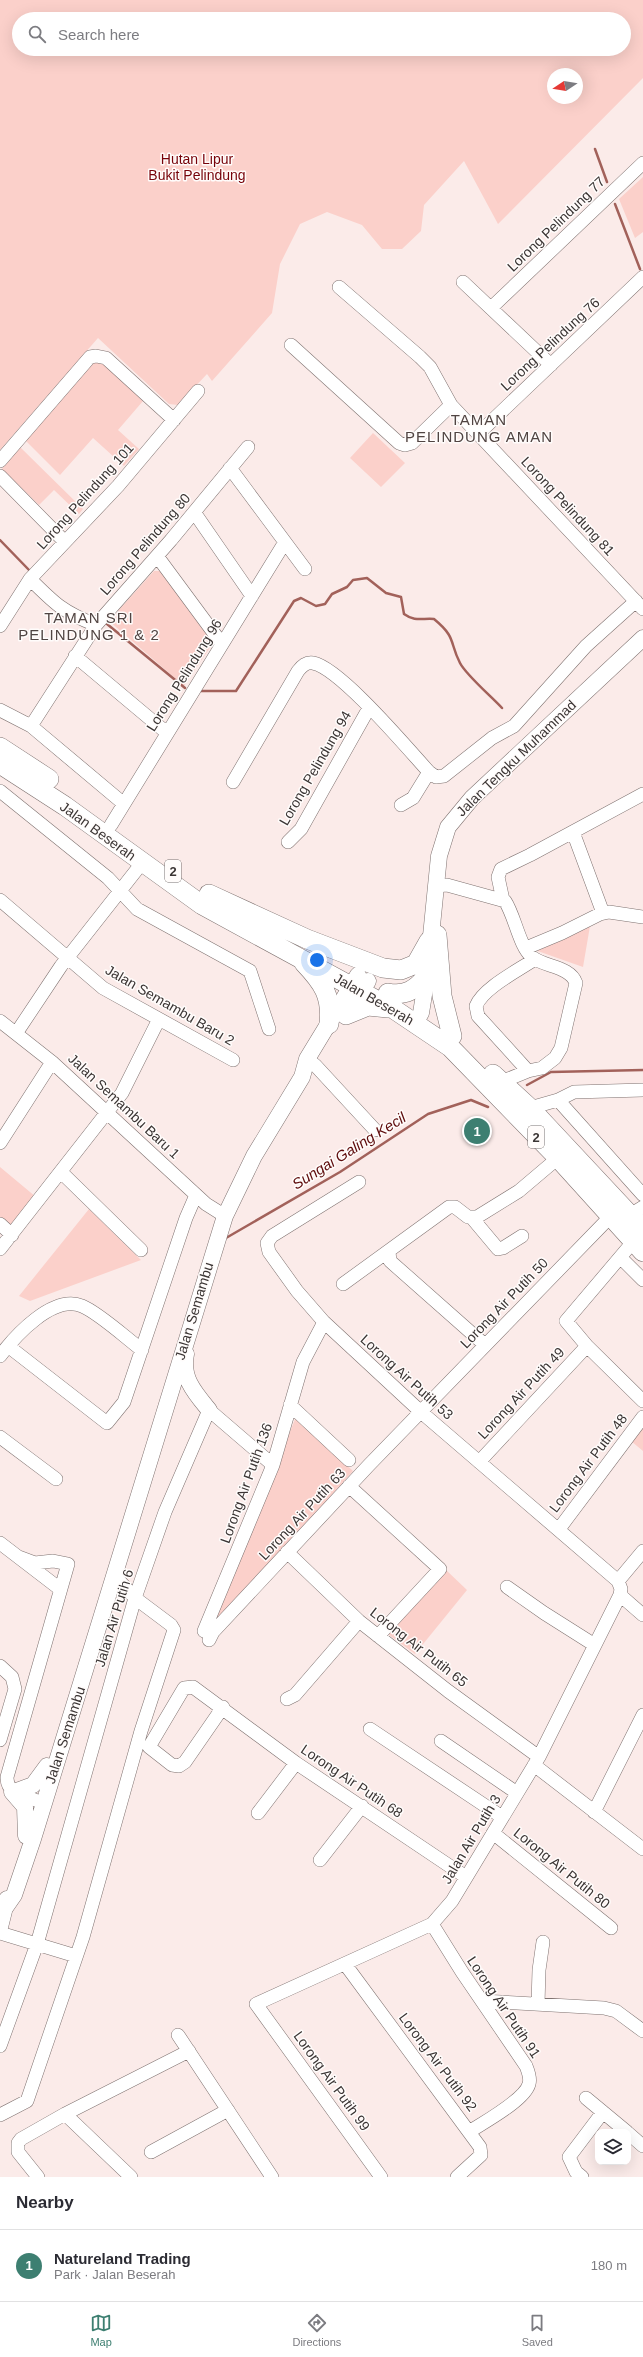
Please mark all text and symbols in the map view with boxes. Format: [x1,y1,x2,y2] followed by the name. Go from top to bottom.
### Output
[12,12,631,56] search box
[26,23,48,45] icon: search
[58,26,140,43] text: Search here
[547,68,583,104] north arrow
[148,151,246,183] park label: Hutan Lipur Bukit Pelindung
[504,173,608,275] street label: Lorong Pelindung 77
[497,294,603,394] street label: Lorong Pelindung 76
[405,411,553,445] district label: TAMAN PELINDUNG AMAN
[33,440,137,552] street label: Lorong Pelindung 101
[518,453,618,559] street label: Lorong Pelindung 81
[97,490,194,598] street label: Lorong Pelindung 80
[18,609,160,643] district label: TAMAN SRI PELINDUNG 1 & 2
[143,616,225,734] street label: Lorong Pelindung 96
[453,697,579,819] street label: Jalan Tengku Muhammad
[276,708,354,828] street label: Lorong Pelindung 94
[57,798,139,864] street label: Jalan Beserah
[165,860,181,882] road number: 2
[307,950,327,970] your location
[103,961,238,1049] street label: Jalan Semambu Baru 2
[331,970,417,1028] street label: Jalan Beserah
[65,1050,183,1162] street label: Jalan Semambu Baru 1
[289,1108,409,1192] water label: Sungai Galing Kecil
[464,1116,490,1146] pin: 1
[528,1126,544,1148] road number: 2
[457,1254,551,1351] street label: Lorong Air Putih 50
[172,1260,216,1362] street label: Jalan Semambu
[357,1331,457,1423] street label: Lorong Air Putih 53
[475,1344,568,1442] street label: Lorong Air Putih 49
[546,1410,630,1515] street label: Lorong Air Putih 48
[217,1420,275,1545] street label: Lorong Air Putih 136
[256,1465,349,1563] street label: Lorong Air Putih 63
[92,1567,137,1669] street label: Jalan Air Putih 6
[367,1604,471,1690] street label: Lorong Air Putih 65
[42,1684,88,1786] street label: Jalan Semambu
[298,1741,406,1821] street label: Lorong Air Putih 68
[438,1791,504,1886] street label: Jalan Air Putih 3
[511,1824,613,1912] street label: Lorong Air Putih 80
[464,1953,544,2061] street label: Lorong Air Putih 91
[396,2010,480,2115] street label: Lorong Air Putih 92
[291,2028,374,2134] street label: Lorong Air Putih 99
[595,2129,631,2165] map controls
[595,2129,631,2165] button: layers
[16,2193,74,2212] text: Nearby
[54,2250,191,2267] text: Natureland Trading
[25,2258,33,2273] text: 1
[591,2258,627,2273] text: 180 m
[54,2267,175,2282] text: Park · Jalan Beserah
[90,2312,112,2348] tab: Map
[292,2312,341,2348] tab: Directions
[522,2312,553,2348] tab: Saved

